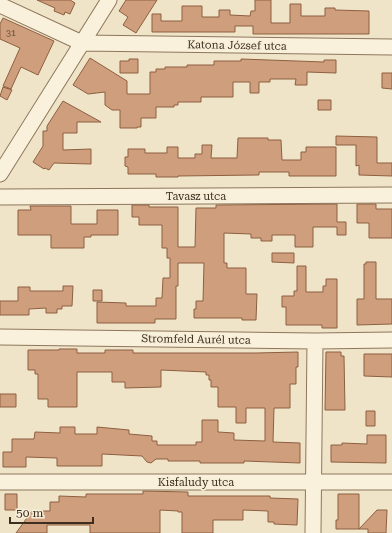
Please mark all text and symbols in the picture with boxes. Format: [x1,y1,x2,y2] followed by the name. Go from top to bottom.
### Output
[6,28,16,38] house number: 31
[187,38,287,53] street label: Katona József utca
[166,190,226,203] street label: Tavasz utca
[141,332,251,347] street label: Stromfeld Aurél utca
[158,476,234,489] street label: Kisfaludy utca
[10,499,93,525] scale bar
[16,506,43,520] text: 50 m

